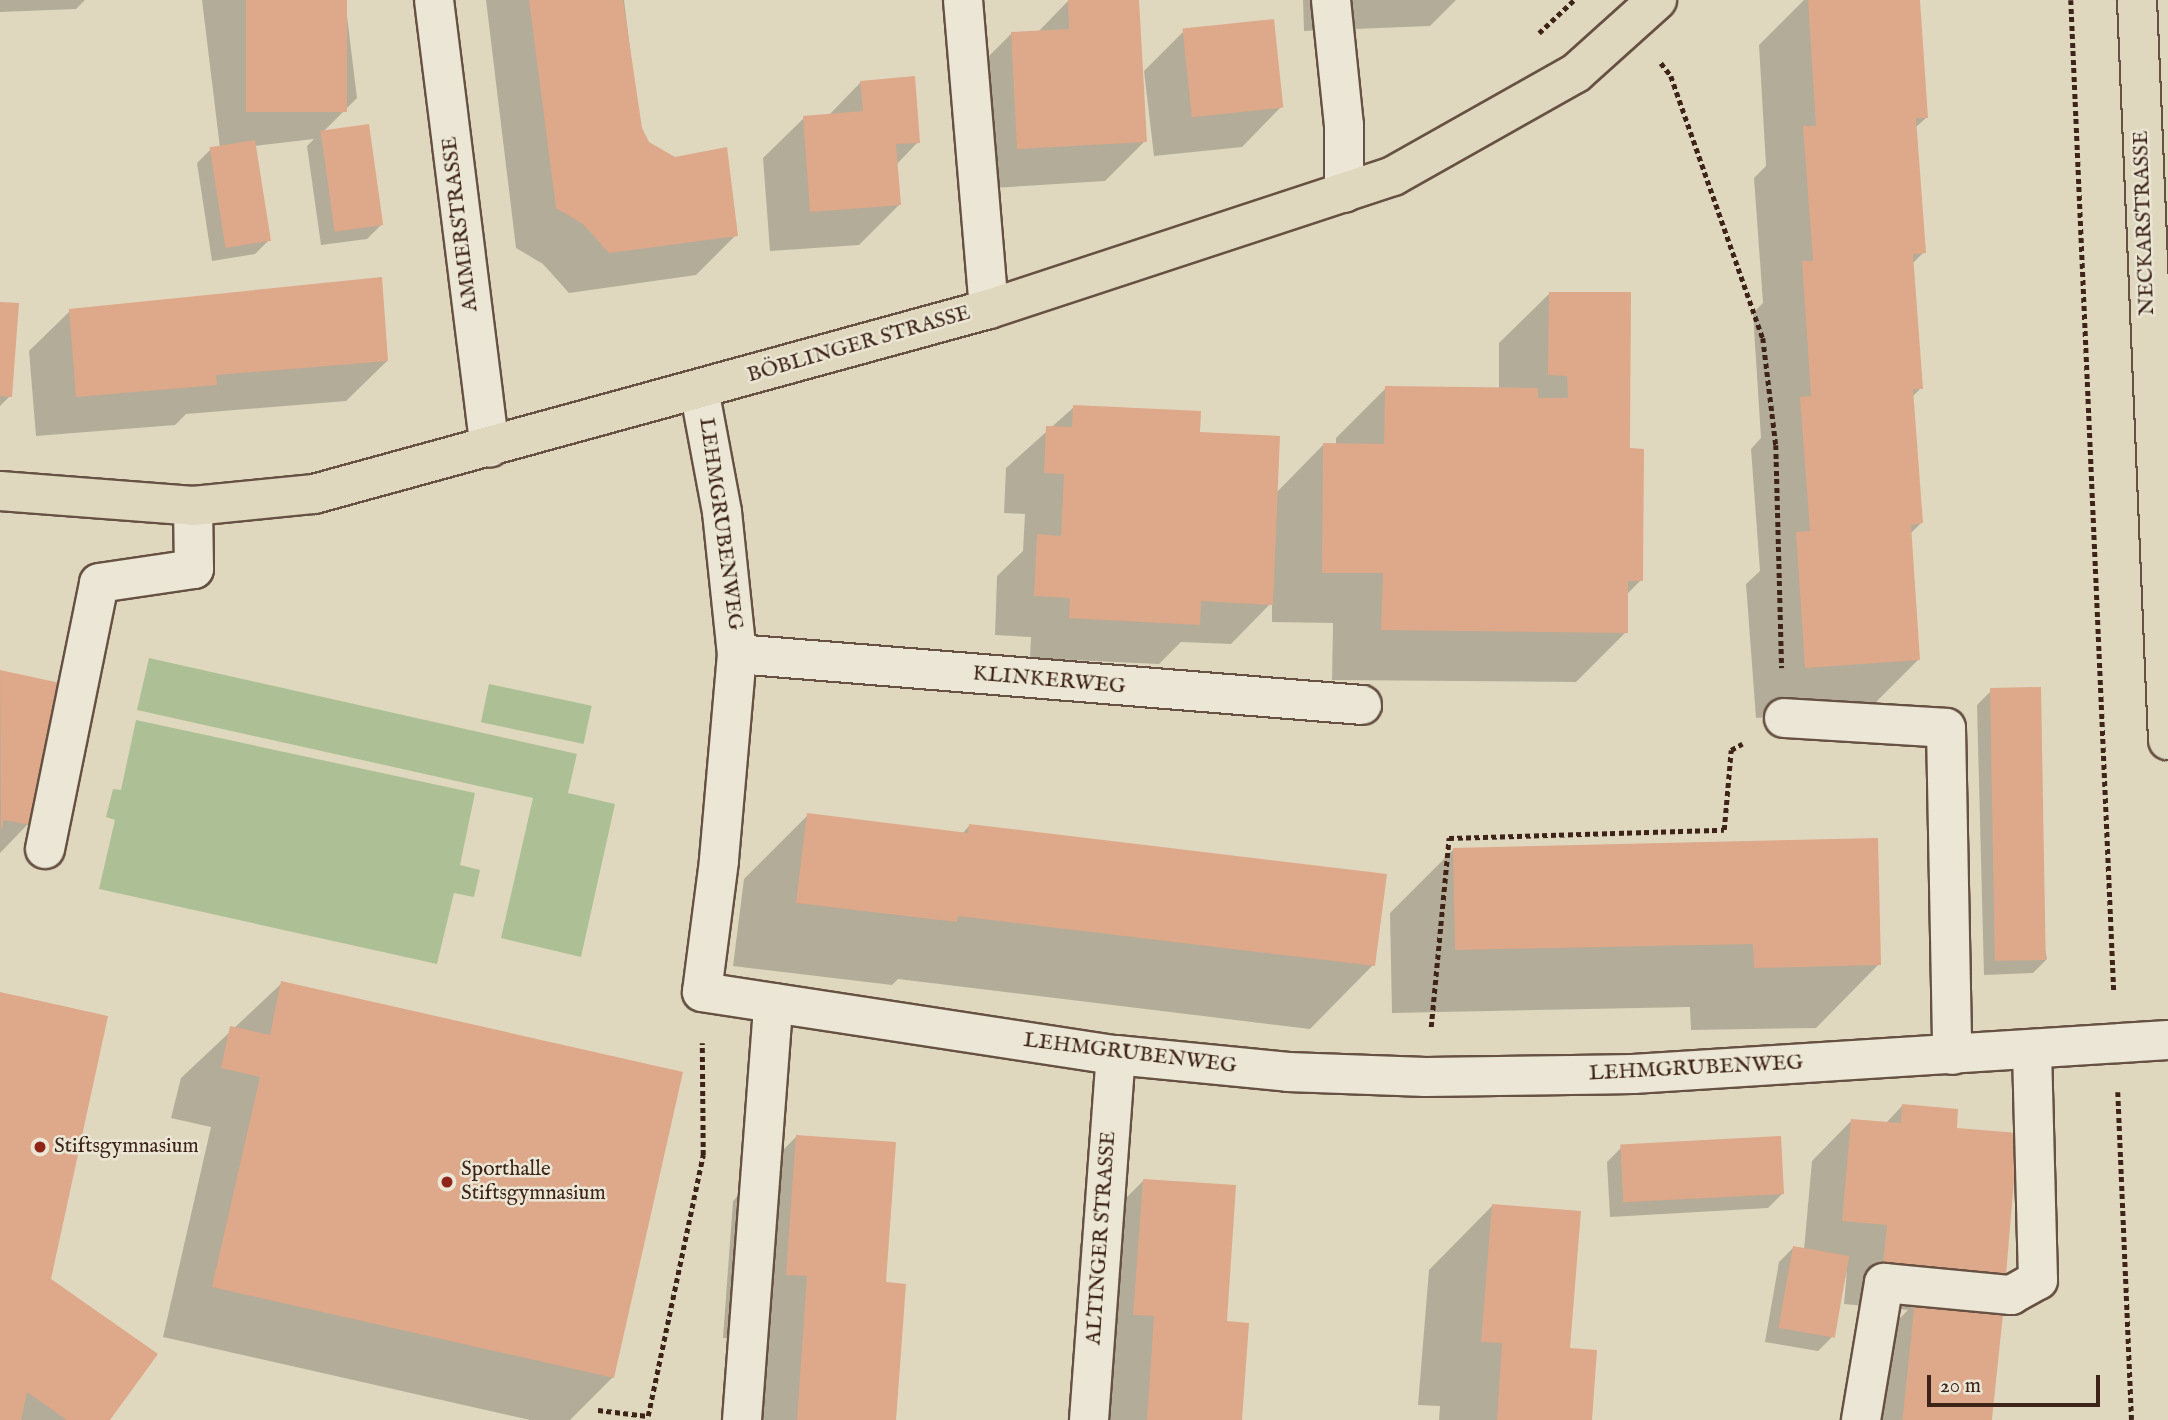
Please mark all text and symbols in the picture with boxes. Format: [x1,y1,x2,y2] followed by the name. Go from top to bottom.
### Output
[2129,130,2161,316] street label: NECKARSTRASSE
[438,135,484,313] street label: AMMERSTRASSE
[745,301,973,389] street label: BÖBLINGER STRASSE
[693,416,747,632] street label: LEHMGRUBENWEG
[971,662,1127,700] street label: KLINKERWEG
[1022,1028,1238,1080] street label: LEHMGRUBENWEG
[1588,1051,1804,1087] street label: LEHMGRUBENWEG
[1082,1130,1122,1346] street label: ALTINGER STRASSE
[54,1134,199,1160] place label: Stiftsgymnasium
[32,1139,48,1155] marker: Stiftsgymnasium
[461,1157,606,1207] place label: Sporthalle Stiftsgymnasium
[439,1174,455,1190] marker: Sporthalle Stiftsgymnasium
[1930,1360,2103,1404] scale bar
[1940,1373,1981,1400] text: 20 m

